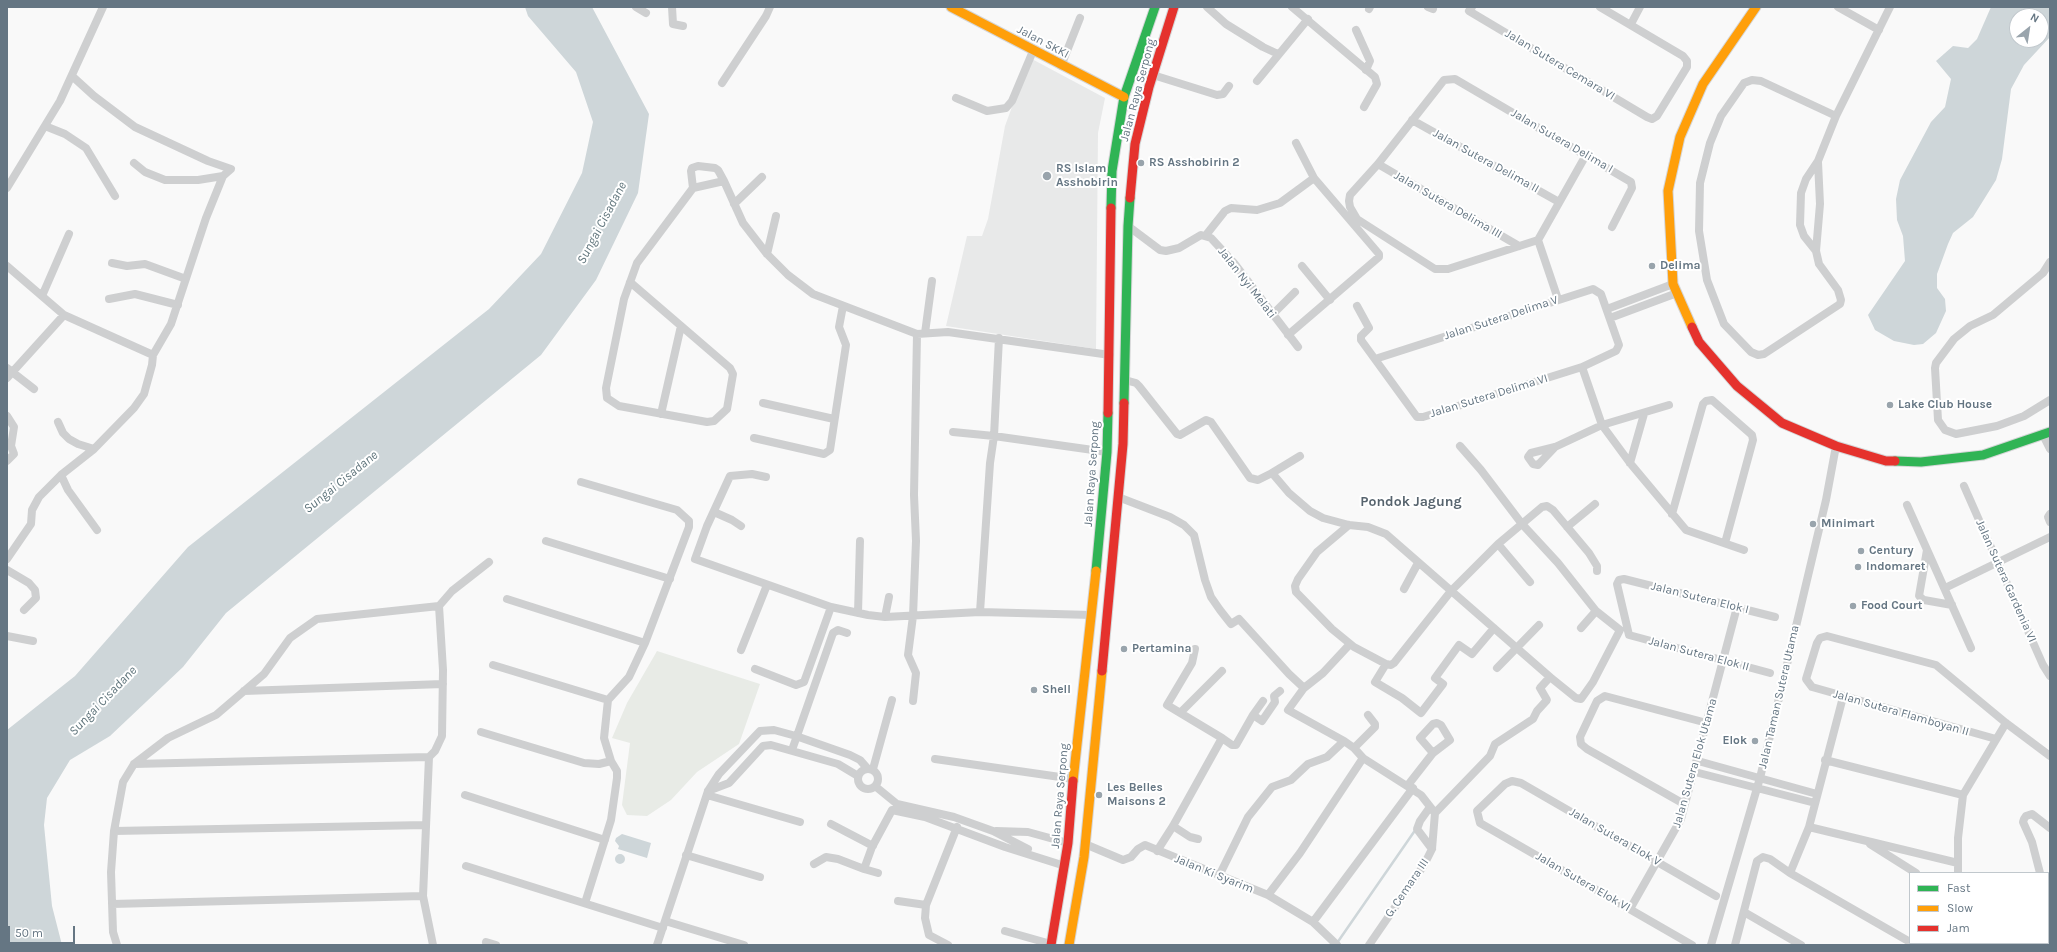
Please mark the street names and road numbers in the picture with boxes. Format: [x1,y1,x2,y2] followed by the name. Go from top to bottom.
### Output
[1015,22,1071,62] street label: Jalan SKKI
[1502,26,1618,104] street label: Jalan Sutera Cemara VI
[1117,37,1159,143] street label: Jalan Raya Serpong
[1508,106,1616,176] street label: Jalan Sutera Delima I
[1431,126,1541,196] street label: Jalan Sutera Delima II
[1391,168,1505,242] street label: Jalan Sutera Delima III
[1215,245,1279,321] street label: Jalan Nyi Melati
[1442,293,1560,343] street label: Jalan Sutera Delima V
[1428,371,1550,421] street label: Jalan Sutera Delima VI
[1081,421,1103,527] street label: Jalan Raya Serpong
[1972,517,2040,645] street label: Jalan Sutera Gardenia VI
[1650,579,1750,617] street label: Jalan Sutera Elok I
[1755,624,1803,770] street label: Jalan Taman Sutera Utama
[1647,634,1751,674] street label: Jalan Sutera Elok II
[1831,687,1971,739] street label: Jalan Sutera Flamboyan II
[1670,697,1720,829] street label: Jalan Sutera Elok Utama
[1048,743,1072,849] street label: Jalan Raya Serpong
[1567,805,1663,869] street label: Jalan Sutera Elok V
[1533,849,1633,915] street label: Jalan Sutera Elok VI
[1172,852,1256,896] street label: Jalan Ki Syarim
[1382,856,1432,920] street label: G. Cemara III

